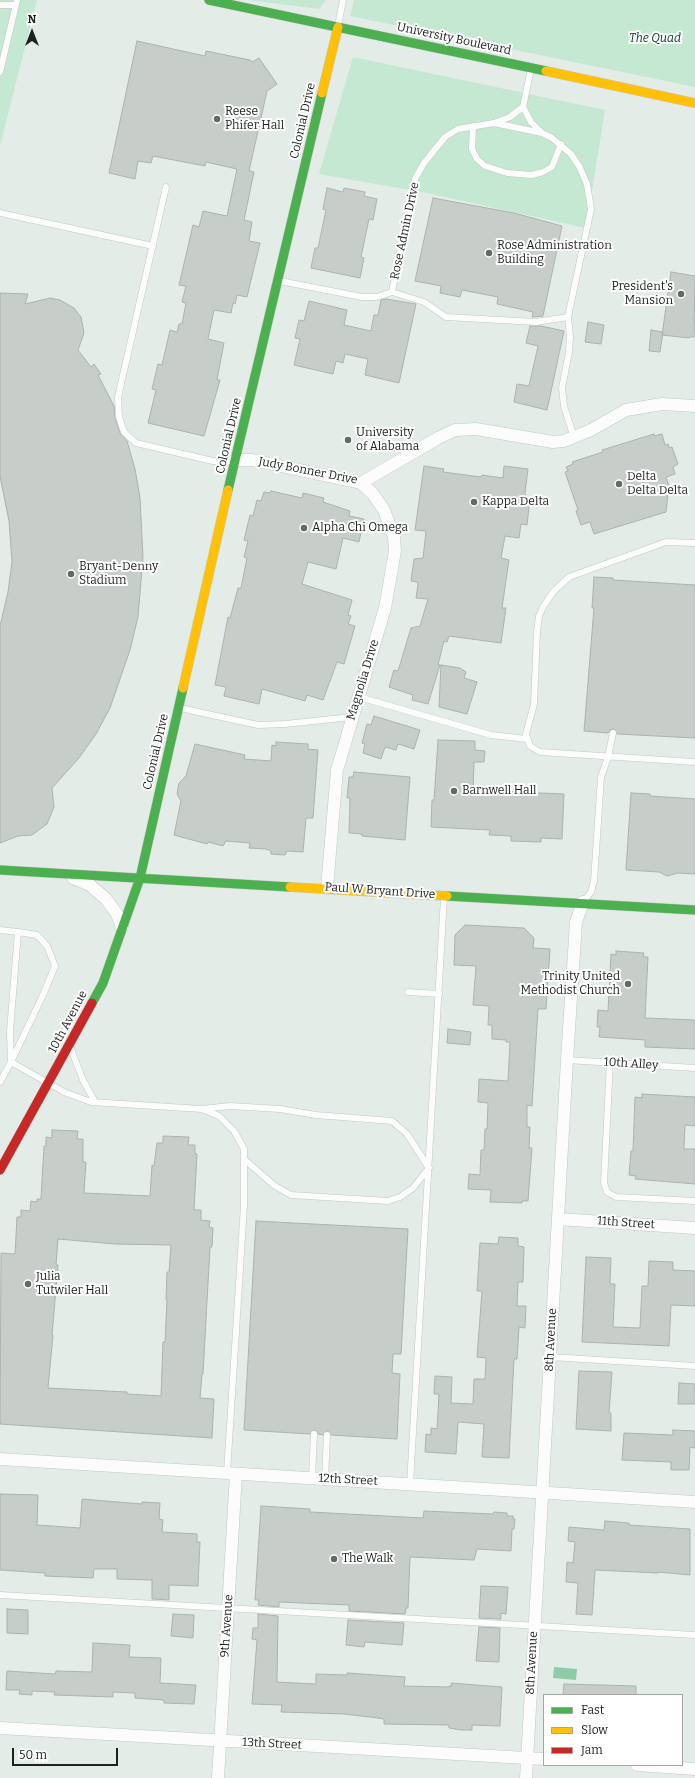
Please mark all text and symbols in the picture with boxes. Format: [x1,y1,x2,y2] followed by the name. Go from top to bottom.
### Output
[12,12,52,52] north arrow
[28,13,36,26] text: N
[396,20,512,58] street label: University Boulevard
[629,32,681,46] park label: The Quad
[287,82,319,160] street label: Colonial Drive
[225,105,284,133] place label: Reese Phifer Hall
[212,114,222,124] marker: Reese Phifer Hall
[388,181,422,281] street label: Rose Admin Drive
[497,239,612,267] place label: Rose Administration Building
[484,248,494,258] marker: Rose Administration Building
[612,280,673,308] place label: President's Mansion
[676,289,686,299] marker: President's Mansion
[213,397,245,475] street label: Colonial Drive
[356,426,419,454] place label: University of Alabama
[343,435,353,445] marker: University of Alabama
[257,454,359,488] street label: Judy Bonner Drive
[627,470,688,498] place label: Delta Delta Delta
[614,479,624,489] marker: Delta Delta Delta
[482,495,549,509] place label: Kappa Delta
[469,497,479,507] marker: Kappa Delta
[312,521,408,535] place label: Alpha Chi Omega
[299,523,309,533] marker: Alpha Chi Omega
[79,560,158,588] place label: Bryant-Denny Stadium
[66,569,76,579] marker: Bryant-Denny Stadium
[344,638,382,722] street label: Magnolia Drive
[140,713,172,791] street label: Colonial Drive
[462,784,537,798] place label: Barnwell Hall
[449,786,459,796] marker: Barnwell Hall
[324,880,436,902] street label: Paul W Bryant Drive
[520,970,620,998] place label: Trinity United Methodist Church
[623,979,633,989] marker: Trinity United Methodist Church
[45,988,91,1056] street label: 10th Avenue
[603,1055,659,1073] street label: 10th Alley
[597,1214,655,1232] street label: 11th Street
[36,1270,108,1298] place label: Julia Tutwiler Hall
[23,1279,33,1289] marker: Julia Tutwiler Hall
[542,1308,560,1372] street label: 8th Avenue
[318,1471,378,1489] street label: 12th Street
[342,1552,393,1566] place label: The Walk
[329,1554,339,1564] marker: The Walk
[218,1594,236,1658] street label: 9th Avenue
[523,1631,541,1695] street label: 8th Avenue
[543,1694,683,1766] legend
[581,1703,604,1717] text: Fast
[581,1723,608,1737] text: Slow
[242,1735,302,1753] street label: 13th Street
[14,1740,120,1766] scale bar
[581,1743,603,1757] text: Jam
[19,1748,47,1762] text: 50 m

